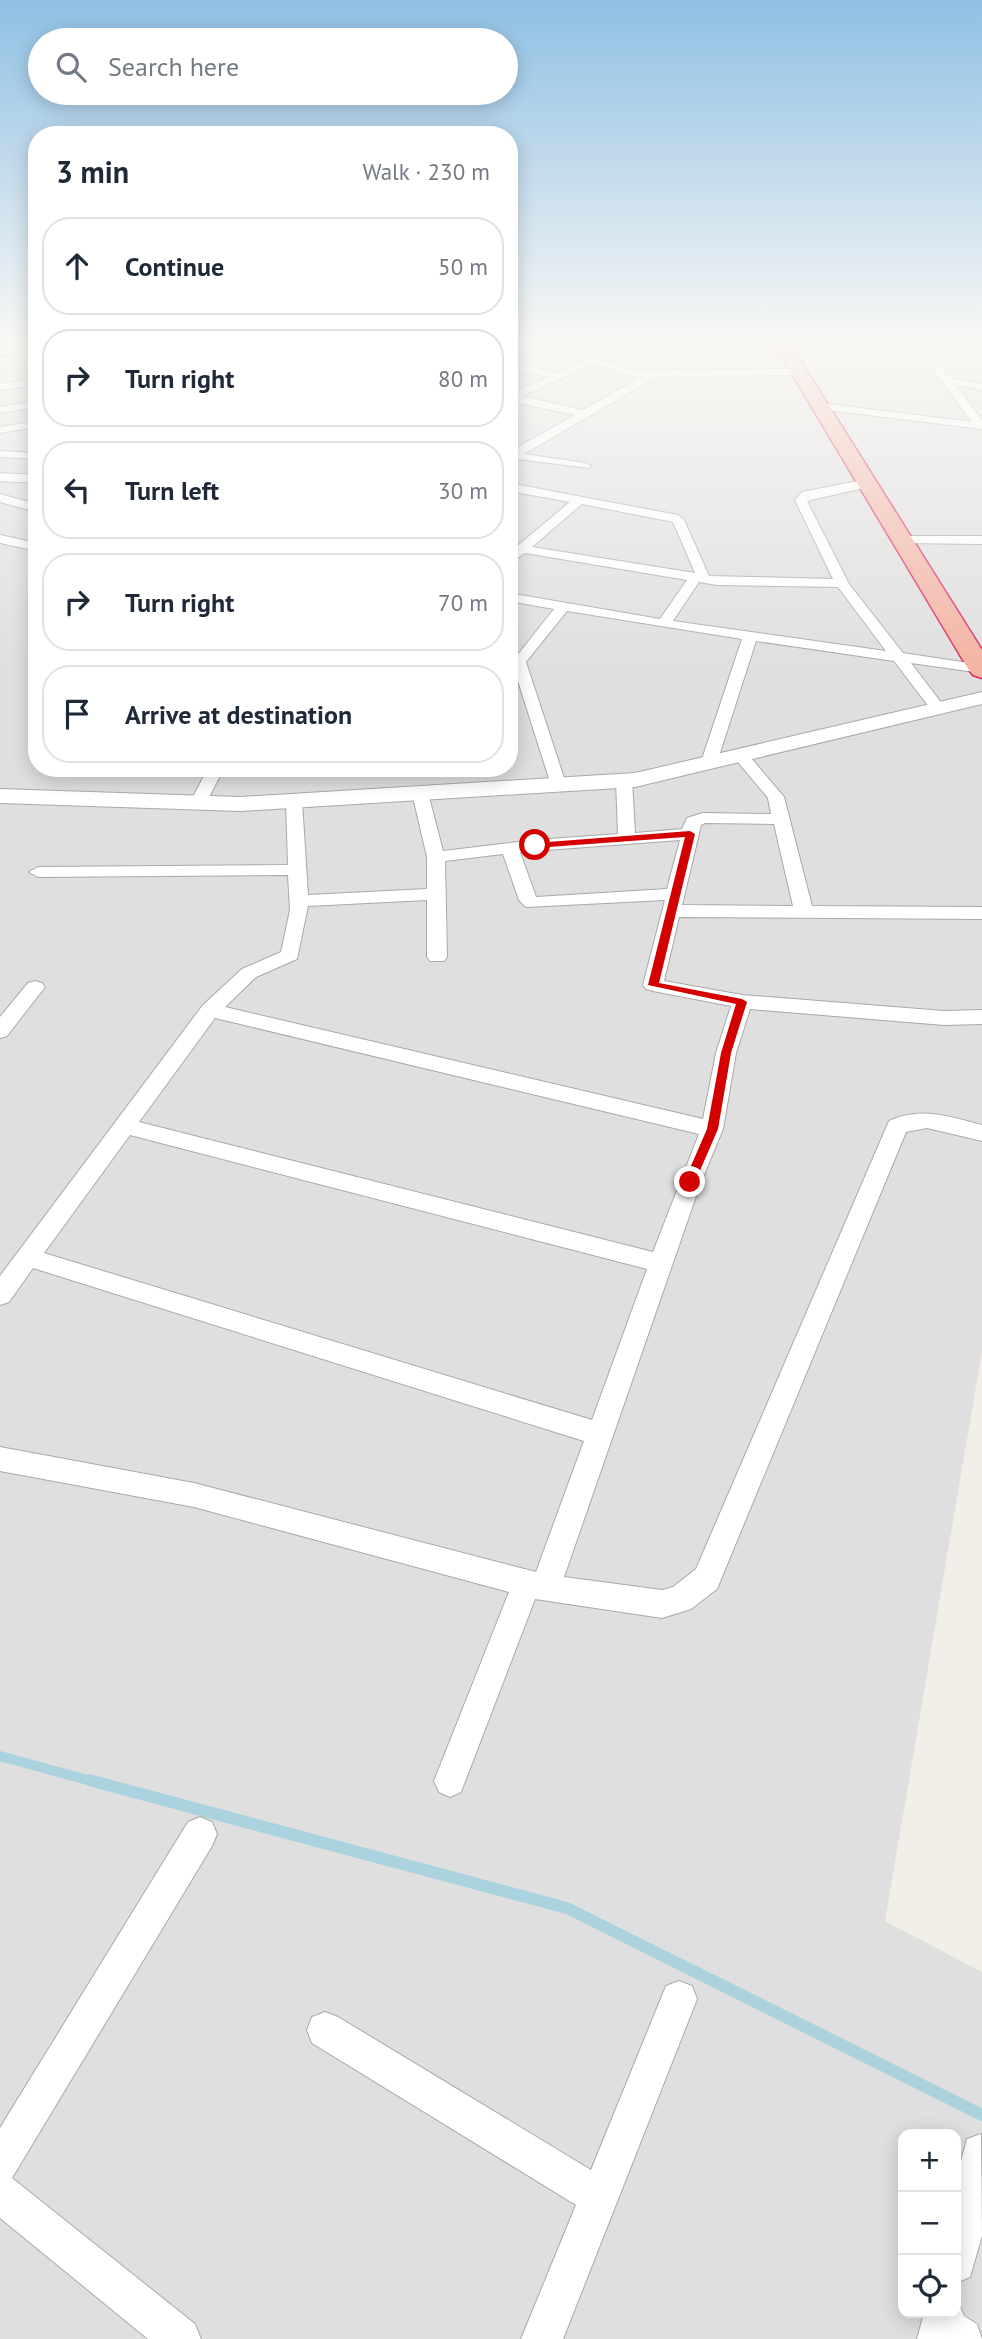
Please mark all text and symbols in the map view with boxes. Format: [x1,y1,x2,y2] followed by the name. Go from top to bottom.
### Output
[28,28,518,105] search box
[52,48,90,86] icon: search
[108,50,239,83] text: Search here
[56,152,129,191] text: 3 min
[363,157,490,186] text: Walk · 230 m
[58,247,96,285] icon: ahead
[125,250,224,283] text: Continue
[438,252,488,281] text: 50 m
[58,359,96,397] icon: right
[125,362,234,395] text: Turn right
[438,364,488,393] text: 80 m
[58,471,96,509] icon: left
[125,474,219,507] text: Turn left
[438,476,488,505] text: 30 m
[58,583,96,621] icon: right
[125,586,234,619] text: Turn right
[438,588,488,617] text: 70 m
[58,695,96,733] icon: arrive
[125,698,352,731] text: Arrive at destination
[519,829,550,860] route start
[674,1166,705,1197] route end
[898,2129,961,2318] map controls
[898,2129,961,2192] button: +
[898,2192,961,2255] button: −
[898,2255,961,2318] button: locate

